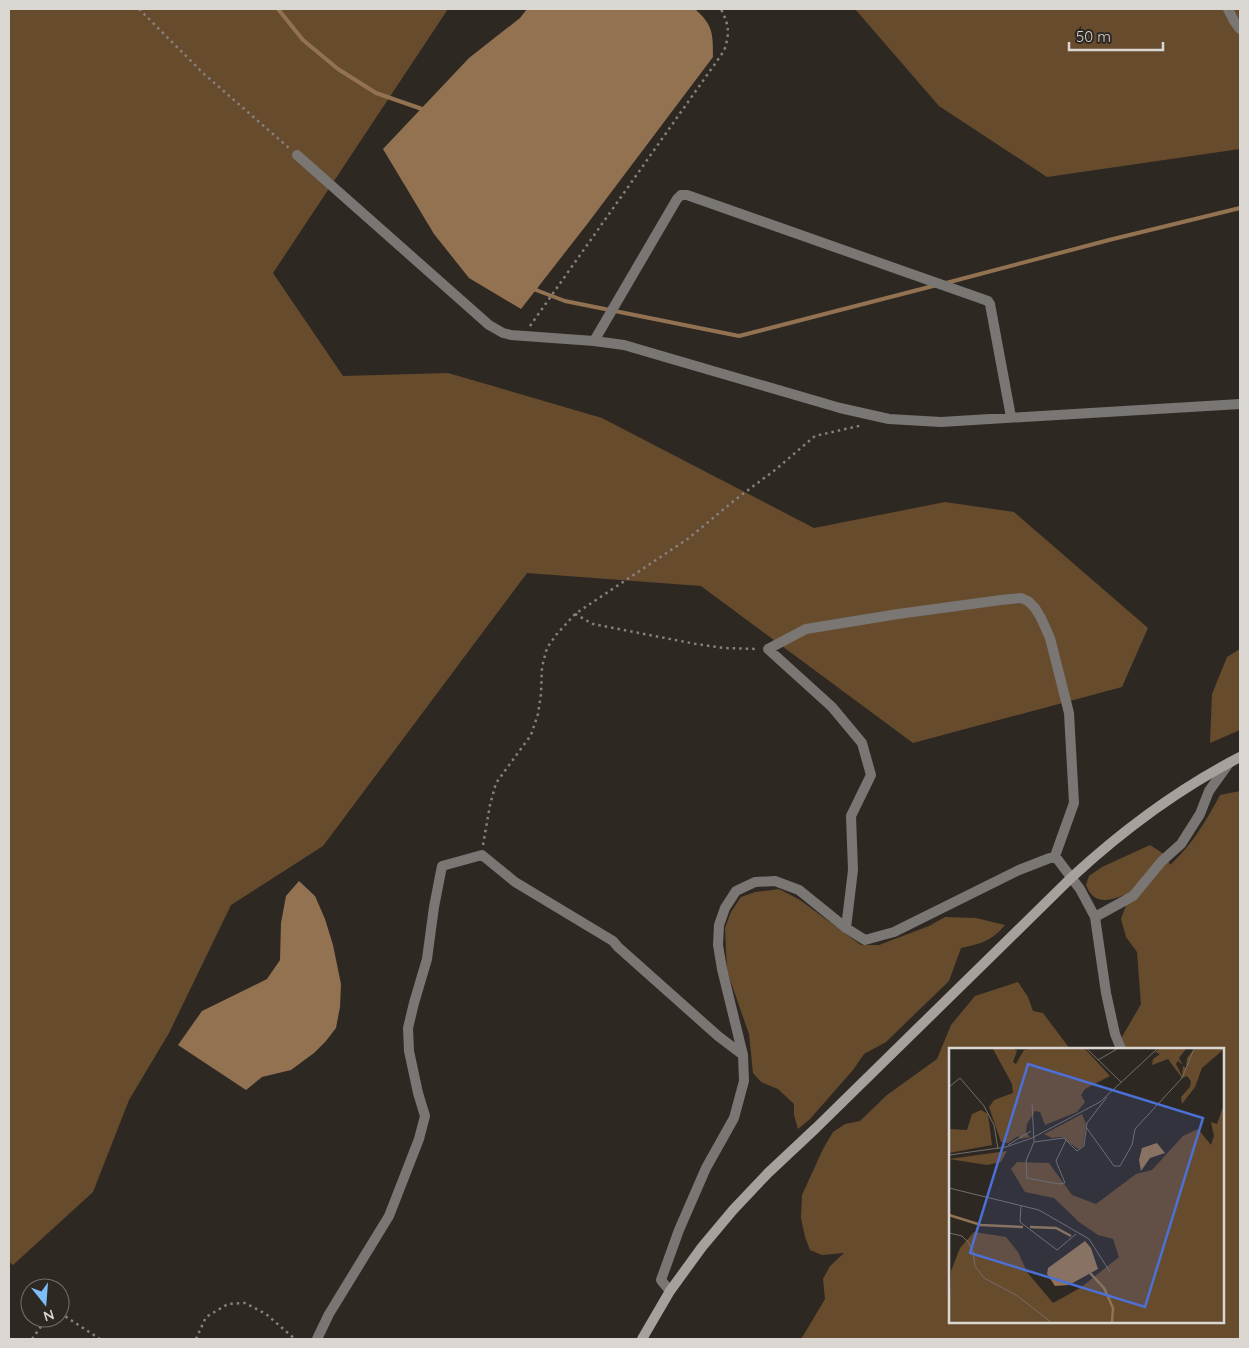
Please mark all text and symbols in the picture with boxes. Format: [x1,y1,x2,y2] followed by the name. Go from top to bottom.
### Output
[1069,20,1163,52] scale bar
[1076,27,1111,46] text: 50 m
[949,1048,1224,1323] inset map
[20,1278,70,1328] north arrow
[41,1305,56,1326] text: N

